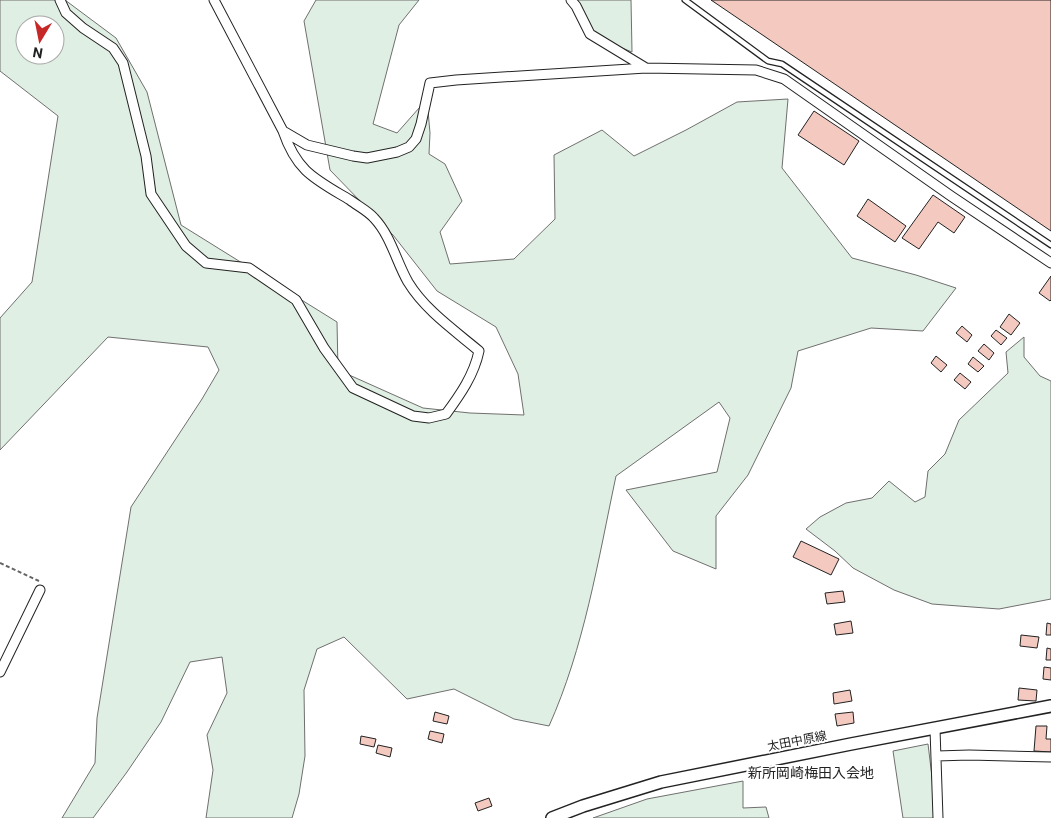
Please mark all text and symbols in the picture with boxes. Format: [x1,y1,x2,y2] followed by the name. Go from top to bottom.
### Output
[15,15,65,65] north arrow
[31,44,44,62] text: N
[766,728,828,754] street label: 太田中原線
[748,765,874,781] district label: 新所岡崎梅田入会地

